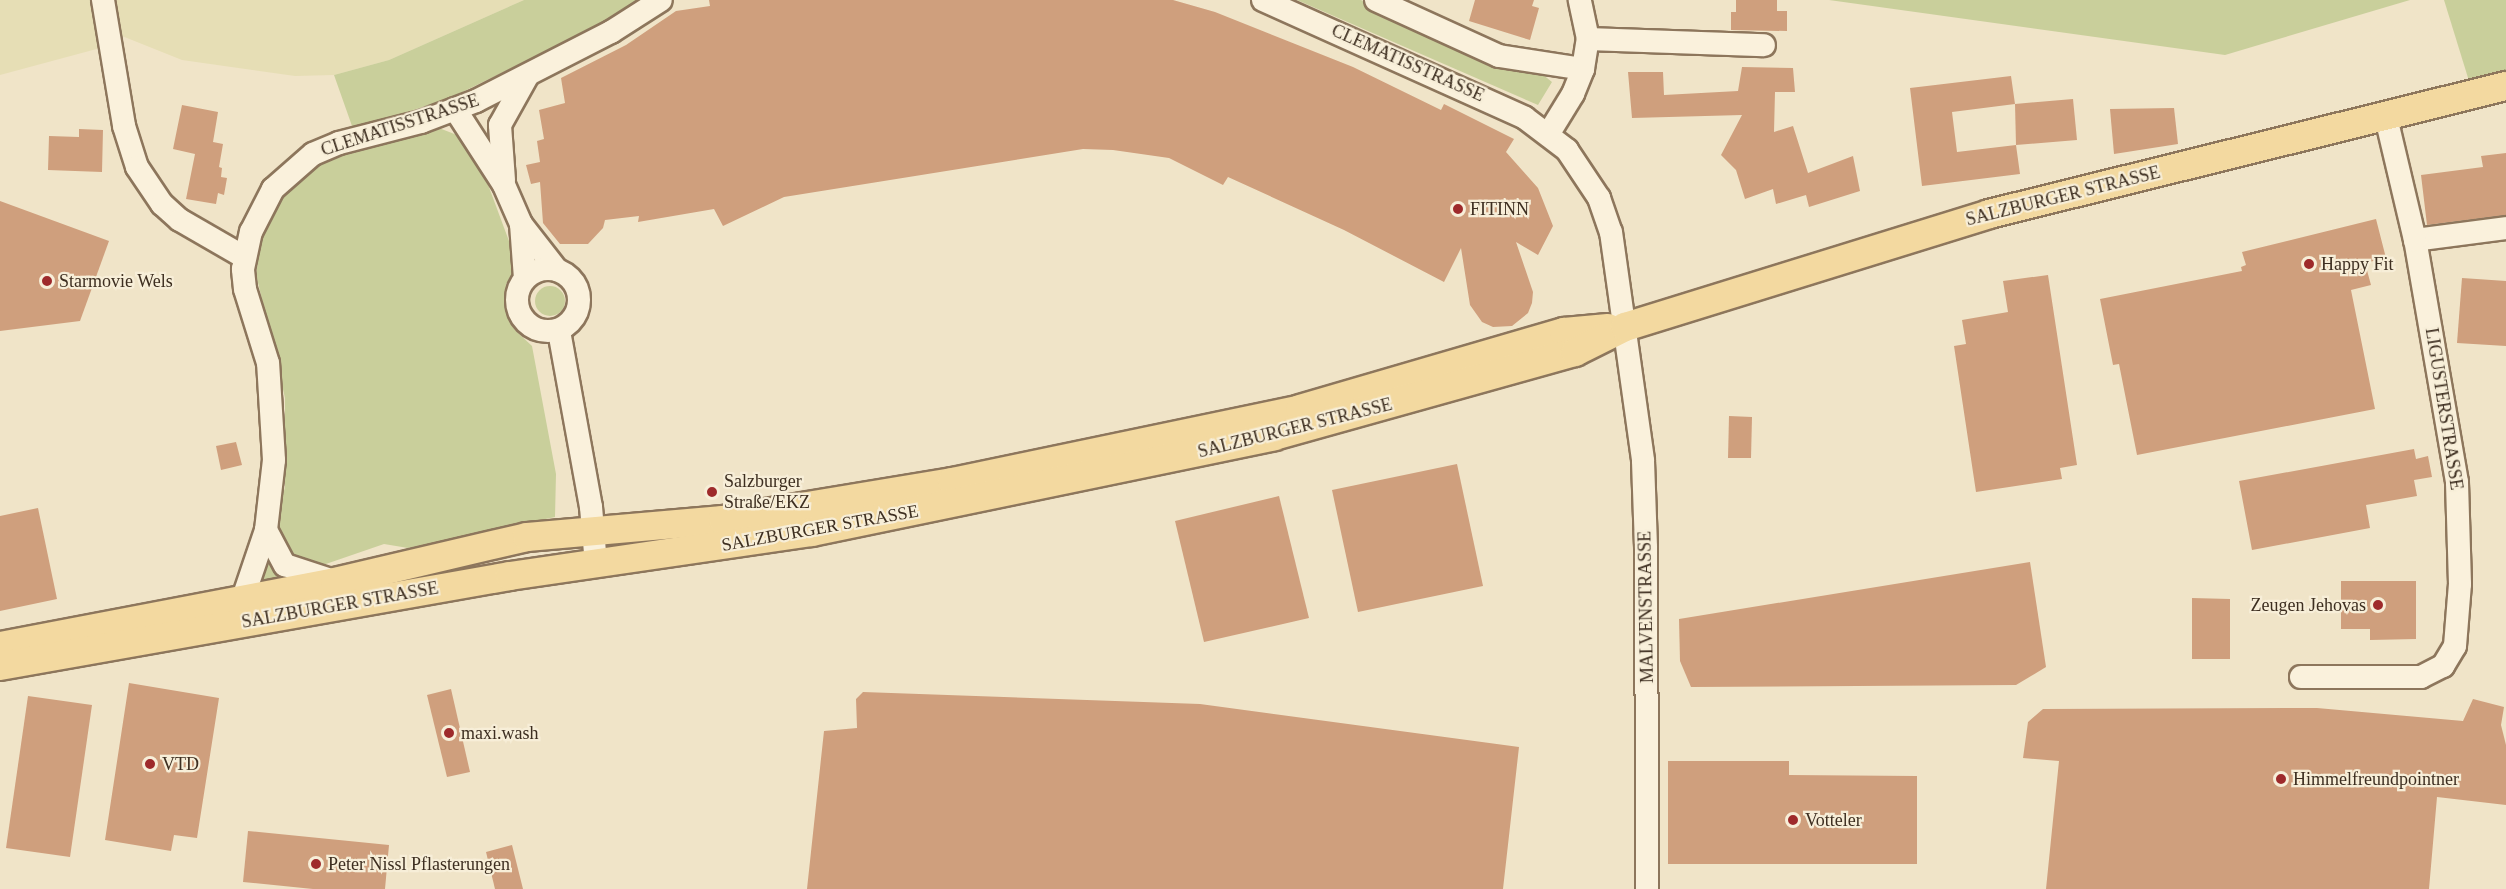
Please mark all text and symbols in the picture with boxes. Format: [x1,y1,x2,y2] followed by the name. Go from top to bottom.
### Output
[1328,20,1488,106] street label: CLEMATISSTRASSE
[318,89,482,161] street label: CLEMATISSTRASSE
[1964,161,2162,231] street label: SALZBURGER STRASSE
[1470,198,1529,220] place label: FITINN
[1451,202,1465,216] marker: FITINN
[2321,253,2394,275] place label: Happy Fit
[2302,257,2316,271] marker: Happy Fit
[59,270,173,292] place label: Starmovie Wels
[40,274,54,288] marker: Starmovie Wels
[2421,326,2467,492] street label: LIGUSTERSTRASSE
[1196,393,1394,463] street label: SALZBURGER STRASSE
[724,471,810,514] place label: Salzburger Straße/EKZ
[705,485,719,499] marker: Salzburger Straße/EKZ
[720,500,920,556] street label: SALZBURGER STRASSE
[1634,531,1658,683] street label: MALVENSTRASSE
[240,577,440,633] street label: SALZBURGER STRASSE
[2251,594,2366,616] place label: Zeugen Jehovas
[2371,598,2385,612] marker: Zeugen Jehovas
[461,722,538,744] place label: maxi.wash
[442,726,456,740] marker: maxi.wash
[162,753,199,775] place label: VTD
[143,757,157,771] marker: VTD
[2293,768,2459,790] place label: Himmelfreundpointner
[2274,772,2288,786] marker: Himmelfreundpointner
[1805,809,1862,831] place label: Votteler
[1786,813,1800,827] marker: Votteler
[328,853,510,875] place label: Peter Nissl Pflasterungen
[309,857,323,871] marker: Peter Nissl Pflasterungen

